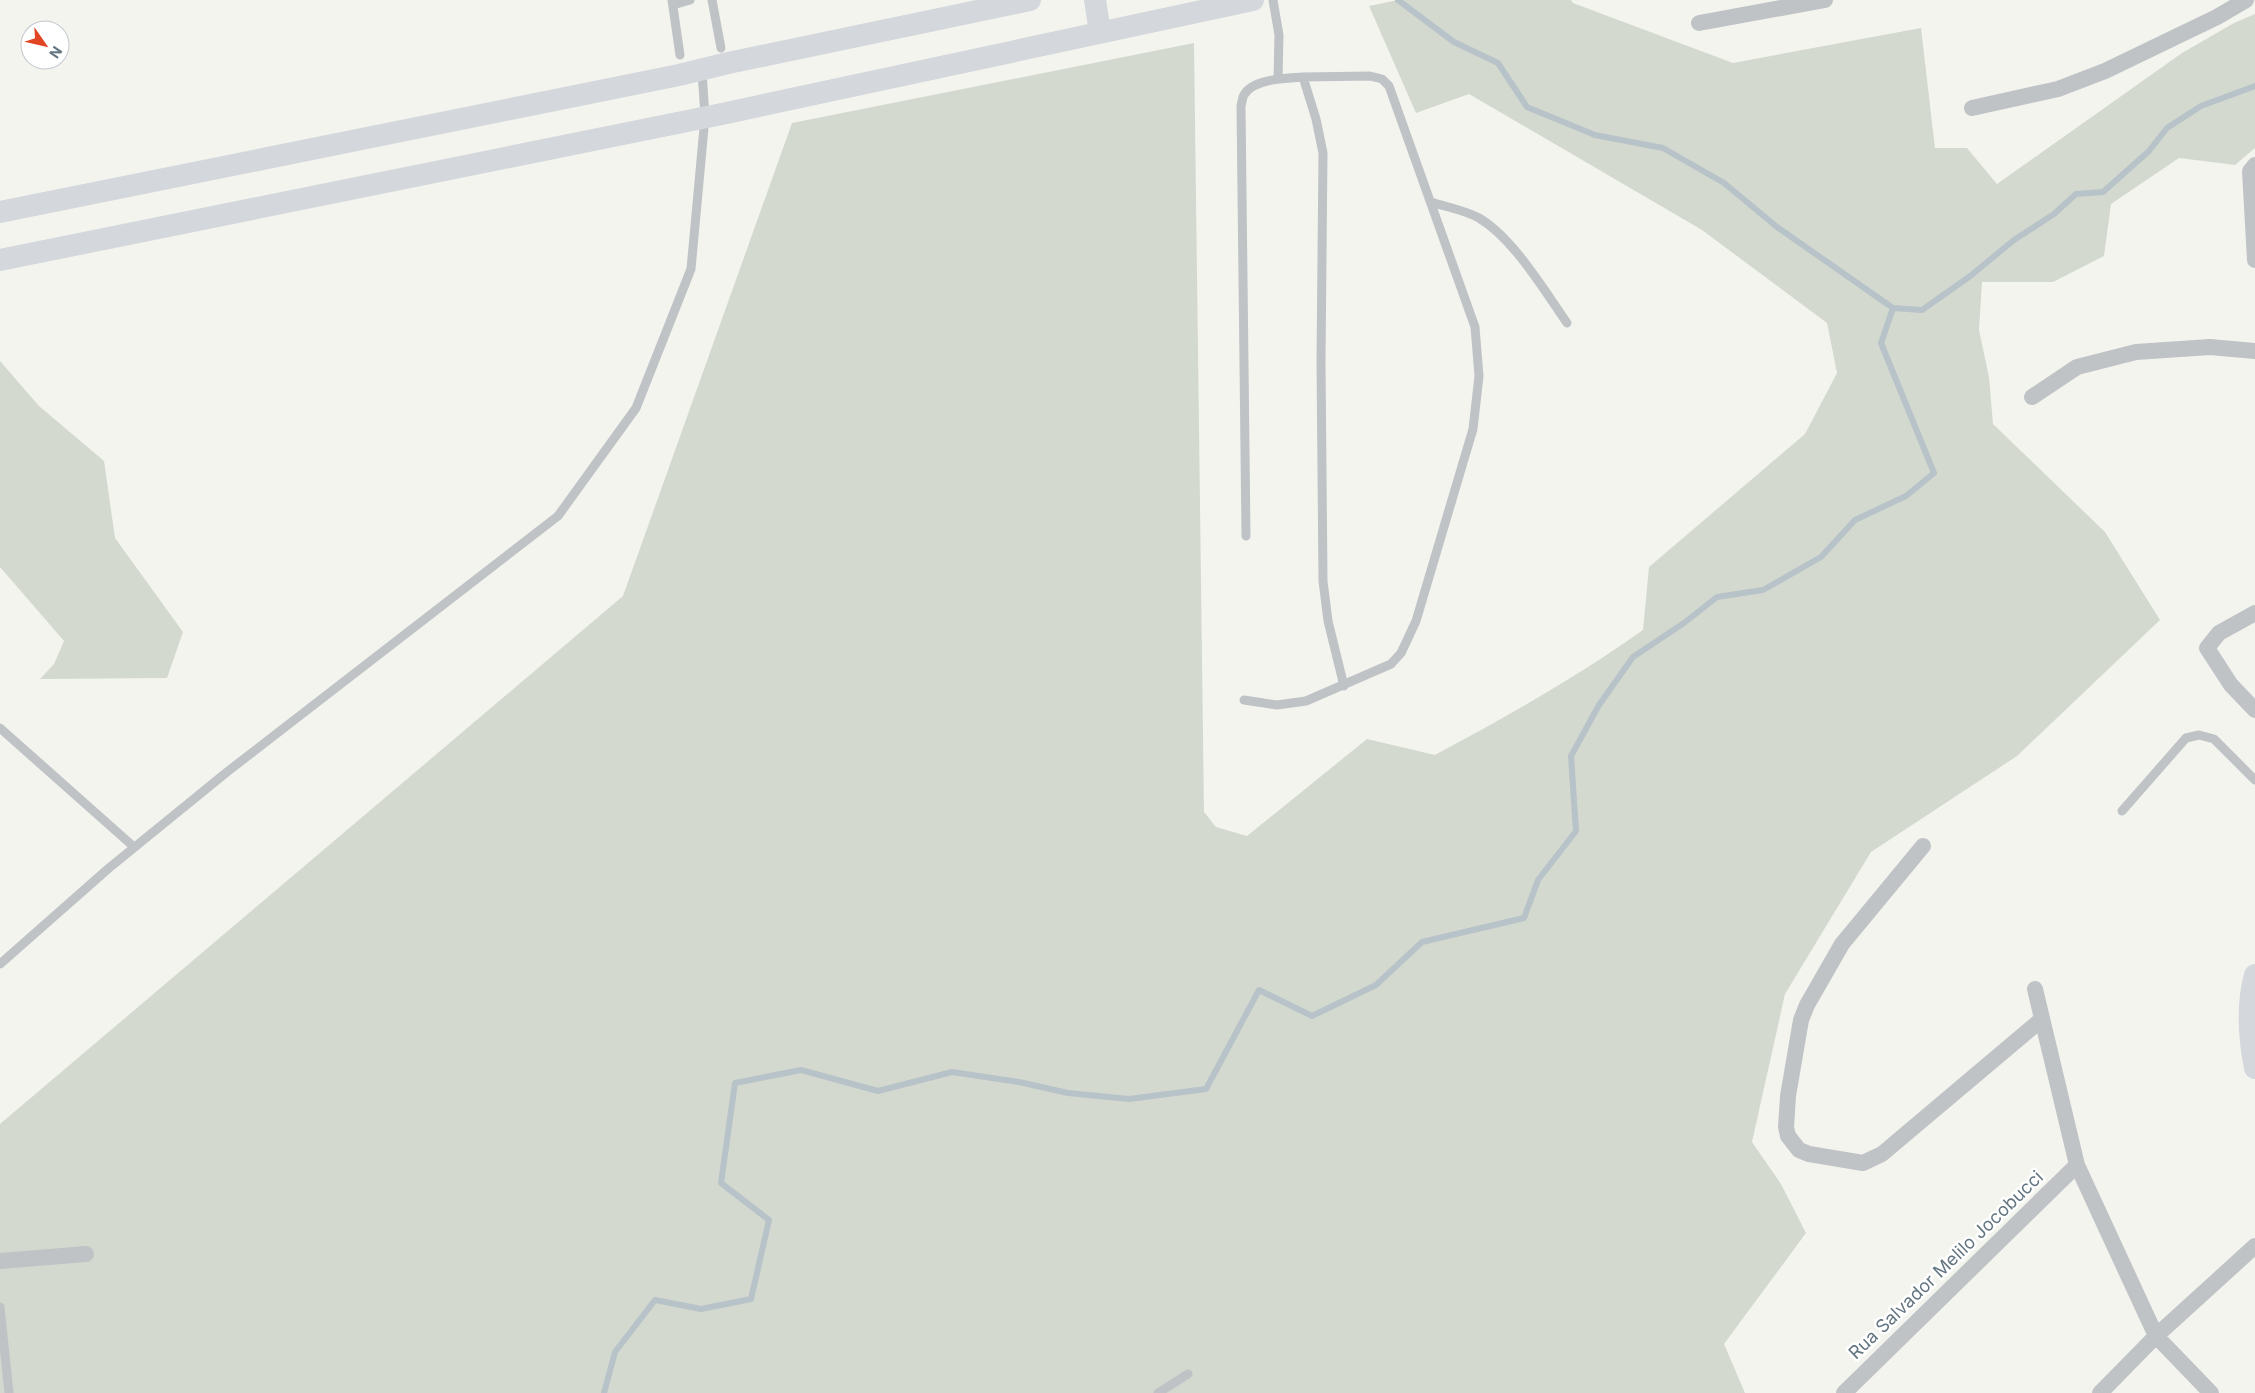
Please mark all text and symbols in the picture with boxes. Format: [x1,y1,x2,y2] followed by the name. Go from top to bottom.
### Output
[20,20,70,70] north arrow
[46,43,66,62] text: N
[1844,1166,2047,1363] street label: Rua Salvador Melilo Jocobucci

